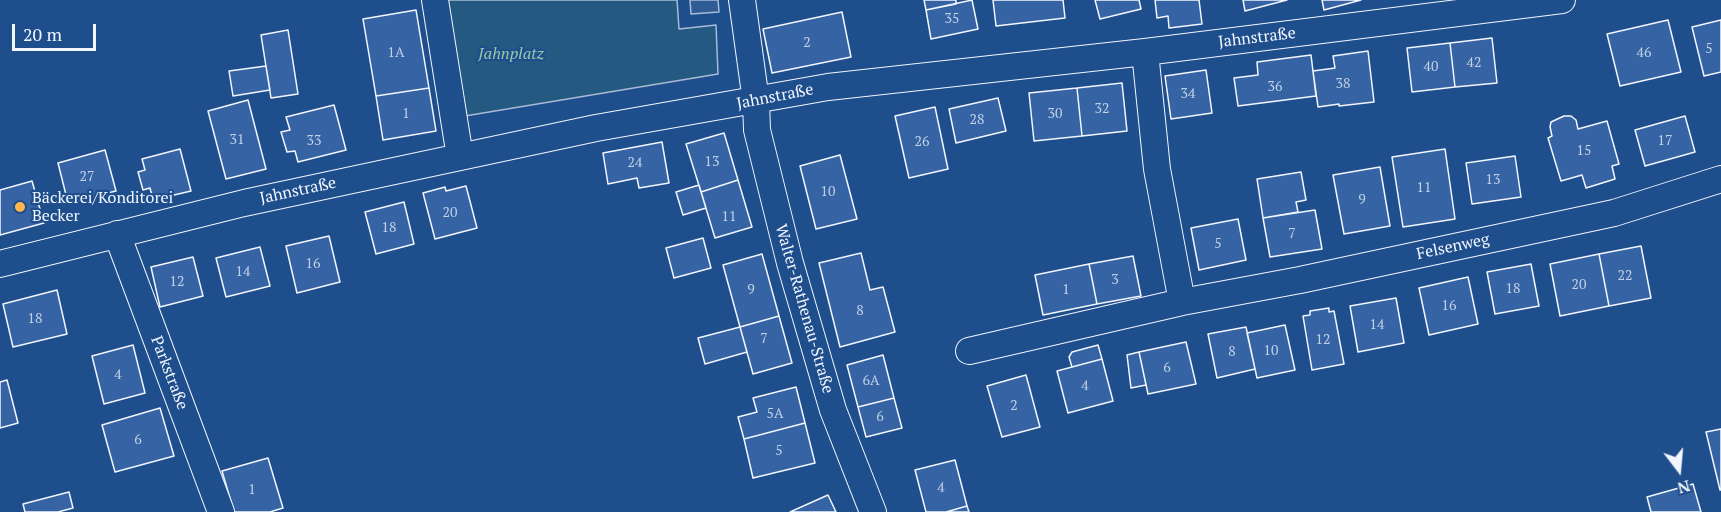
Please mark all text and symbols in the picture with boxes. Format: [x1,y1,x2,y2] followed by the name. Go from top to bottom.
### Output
[945,11,959,27] house number: 35
[15,12,99,50] scale bar
[23,22,62,46] text: 20 m
[1217,24,1297,52] street label: Jahnstraße
[803,35,811,51] house number: 2
[1705,41,1713,57] house number: 5
[478,44,544,64] park label: Jahnplatz
[387,45,405,61] house number: 1A
[1637,45,1651,61] house number: 46
[1467,55,1481,71] house number: 42
[1424,59,1438,75] house number: 40
[1336,76,1350,92] house number: 38
[1268,79,1282,95] house number: 36
[735,80,815,114] street label: Jahnstraße
[1181,86,1195,102] house number: 34
[1095,101,1109,117] house number: 32
[402,106,410,122] house number: 1
[1048,106,1062,122] house number: 30
[970,112,984,128] house number: 28
[230,132,244,148] house number: 31
[307,133,321,149] house number: 33
[1658,133,1672,149] house number: 17
[915,134,929,150] house number: 26
[1577,143,1591,159] house number: 15
[705,154,719,170] house number: 13
[628,155,642,171] house number: 24
[80,169,94,185] house number: 27
[1486,172,1500,188] house number: 13
[258,174,338,208] street label: Jahnstraße
[1417,180,1431,196] house number: 11
[821,184,835,200] house number: 10
[32,188,173,226] place label: Bäckerei/Konditorei Becker
[1358,192,1366,208] house number: 9
[13,200,27,214] marker: Bäckerei/Konditorei Becker
[443,205,457,221] house number: 20
[722,209,736,225] house number: 11
[382,220,396,236] house number: 18
[771,222,837,396] street label: Walter-Rathenau-Straße
[1288,226,1296,242] house number: 7
[1415,230,1491,264] street label: Felsenweg
[1214,236,1222,252] house number: 5
[306,256,320,272] house number: 16
[236,264,250,280] house number: 14
[1618,268,1632,284] house number: 22
[1111,272,1119,288] house number: 3
[170,274,184,290] house number: 12
[1572,277,1586,293] house number: 20
[1506,281,1520,297] house number: 18
[747,282,755,298] house number: 9
[1062,282,1070,298] house number: 1
[1442,298,1456,314] house number: 16
[856,303,864,319] house number: 8
[28,311,42,327] house number: 18
[1370,317,1384,333] house number: 14
[760,331,768,347] house number: 7
[1316,332,1330,348] house number: 12
[146,333,192,413] street label: Parkstraße
[1264,343,1278,359] house number: 10
[1228,344,1236,360] house number: 8
[1163,360,1171,376] house number: 6
[114,367,122,383] house number: 4
[862,373,880,389] house number: 6A
[1081,378,1089,394] house number: 4
[1010,398,1018,414] house number: 2
[766,406,784,422] house number: 5A
[876,409,884,425] house number: 6
[134,432,142,448] house number: 6
[1649,440,1709,500] north arrow
[775,443,783,459] house number: 5
[1675,475,1693,500] text: N
[937,480,945,496] house number: 4
[248,482,256,498] house number: 1

